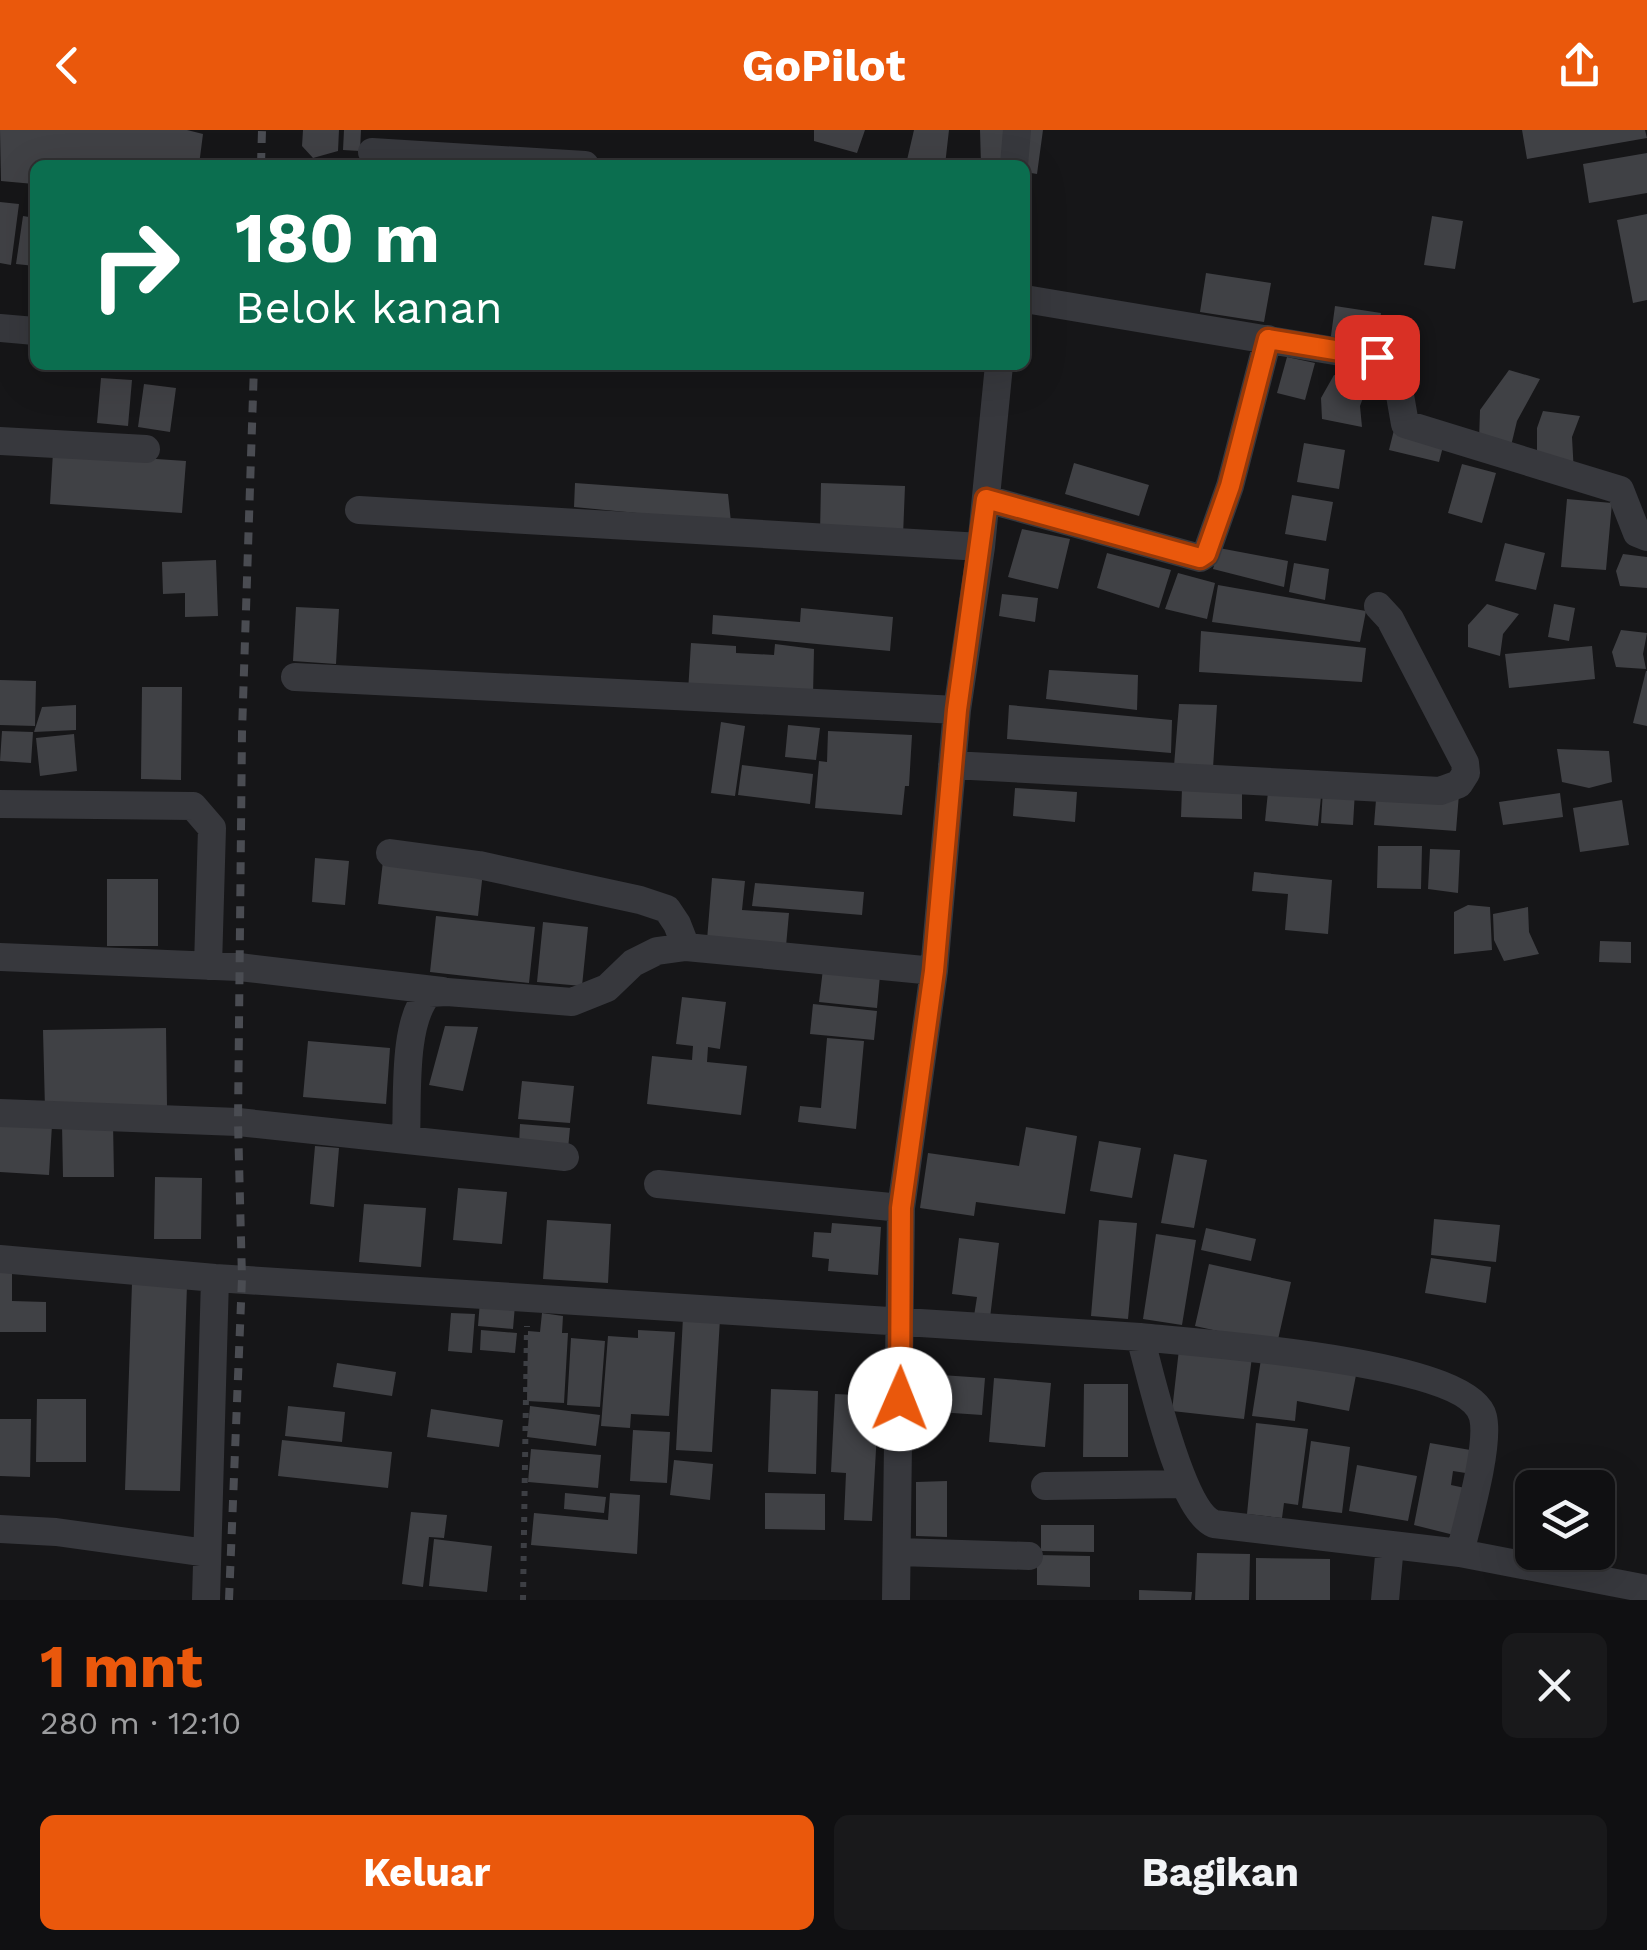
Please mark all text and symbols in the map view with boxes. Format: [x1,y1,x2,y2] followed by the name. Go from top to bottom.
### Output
[40,38,95,93] icon: back
[1552,38,1607,93] icon: share
[742,39,905,92] text: GoPilot
[235,197,440,279] text: 180 m
[70,200,200,330] icon: right
[235,281,503,334] text: Belok kanan
[1335,315,1420,400] pin
[1350,330,1405,385] icon: arrive
[848,1347,952,1451] position arrow
[1515,1470,1615,1570] map controls
[1515,1470,1615,1570] button: layers
[40,1631,203,1702] text: 1 mnt
[1502,1633,1607,1738] button: close
[40,1704,241,1742] text: 280 m · 12:10
[40,1815,814,1930] button: Keluar
[834,1815,1607,1930] button: Bagikan

